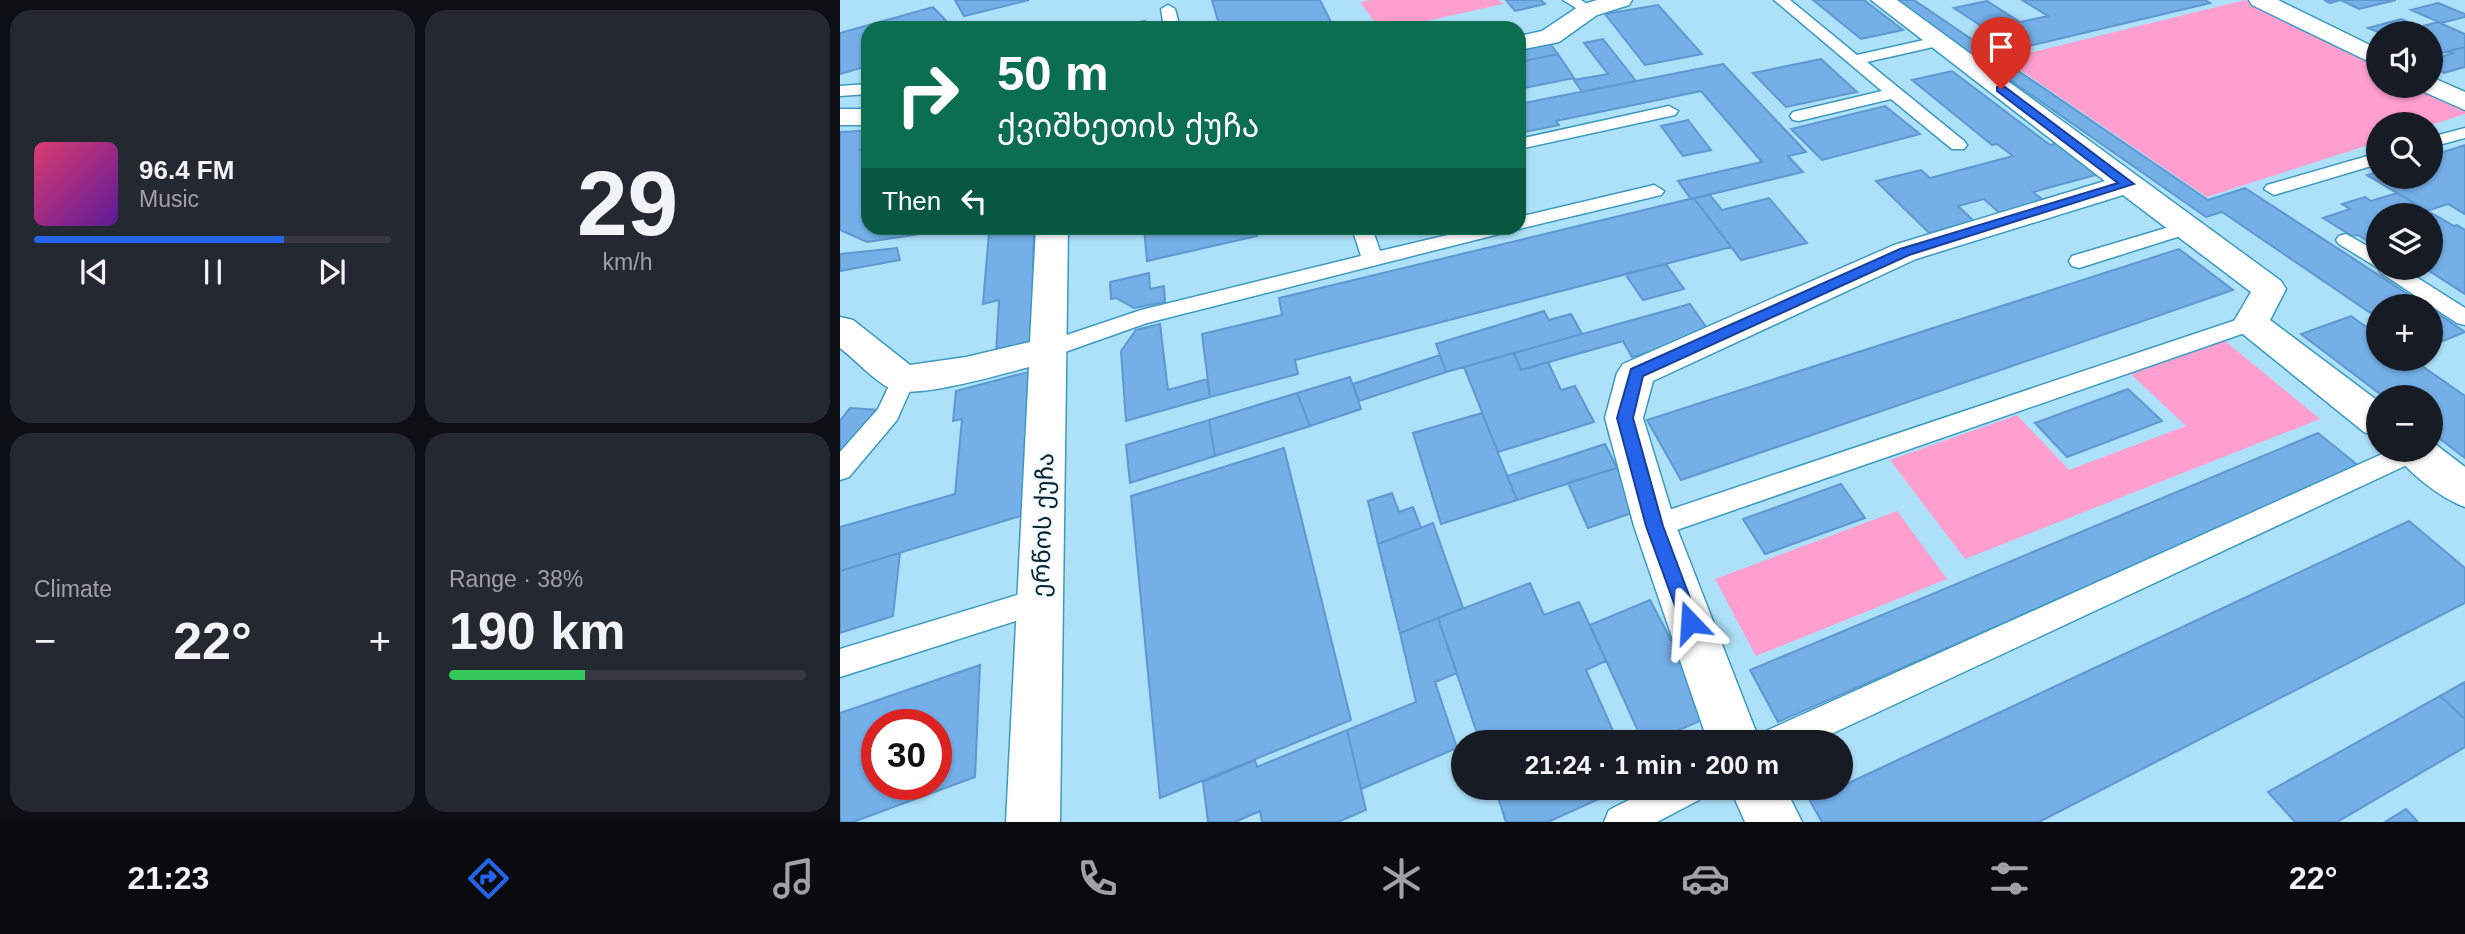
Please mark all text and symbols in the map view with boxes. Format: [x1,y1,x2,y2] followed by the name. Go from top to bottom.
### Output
[1971,17,2031,89] pin
[2366,21,2443,462] map controls
[2366,21,2443,98] button: sound
[1982,28,2020,66] icon: arrive
[997,46,1109,100] text: 50 m
[882,49,973,140] icon: right
[997,108,1259,144] text: ქვიშხეთის ქუჩა
[2366,112,2443,189] button: search
[577,153,678,254] text: 29
[139,155,234,185] text: 96.4 FM
[955,182,993,220] icon: left
[139,186,199,212] text: Music
[882,186,941,216] text: Then
[2366,203,2443,280] button: layers
[603,249,652,275] text: km/h
[75,253,113,291] icon: previous
[194,253,232,291] icon: pause
[313,253,351,291] icon: next
[2366,294,2443,371] button: +
[2366,385,2443,462] button: −
[1026,452,1060,598] street label: ერწოს ქუჩა
[449,566,583,592] text: Range · 38%
[34,576,112,602] text: Climate
[1653,585,1727,659] position arrow
[449,602,625,660] text: 190 km
[173,612,252,670] text: 22°
[34,620,56,662] text: −
[369,620,391,662] text: +
[861,709,952,800] speed limit sign: 30
[1525,750,1779,780] text: 21:24 · 1 min · 200 m
[464,854,513,903] icon: directions
[769,854,818,903] icon: music
[1073,854,1122,903] icon: phone
[1377,854,1426,903] icon: climate
[1681,854,1730,903] icon: car
[1985,854,2034,903] icon: filters
[128,860,209,896] text: 21:23
[2289,860,2337,896] text: 22°

